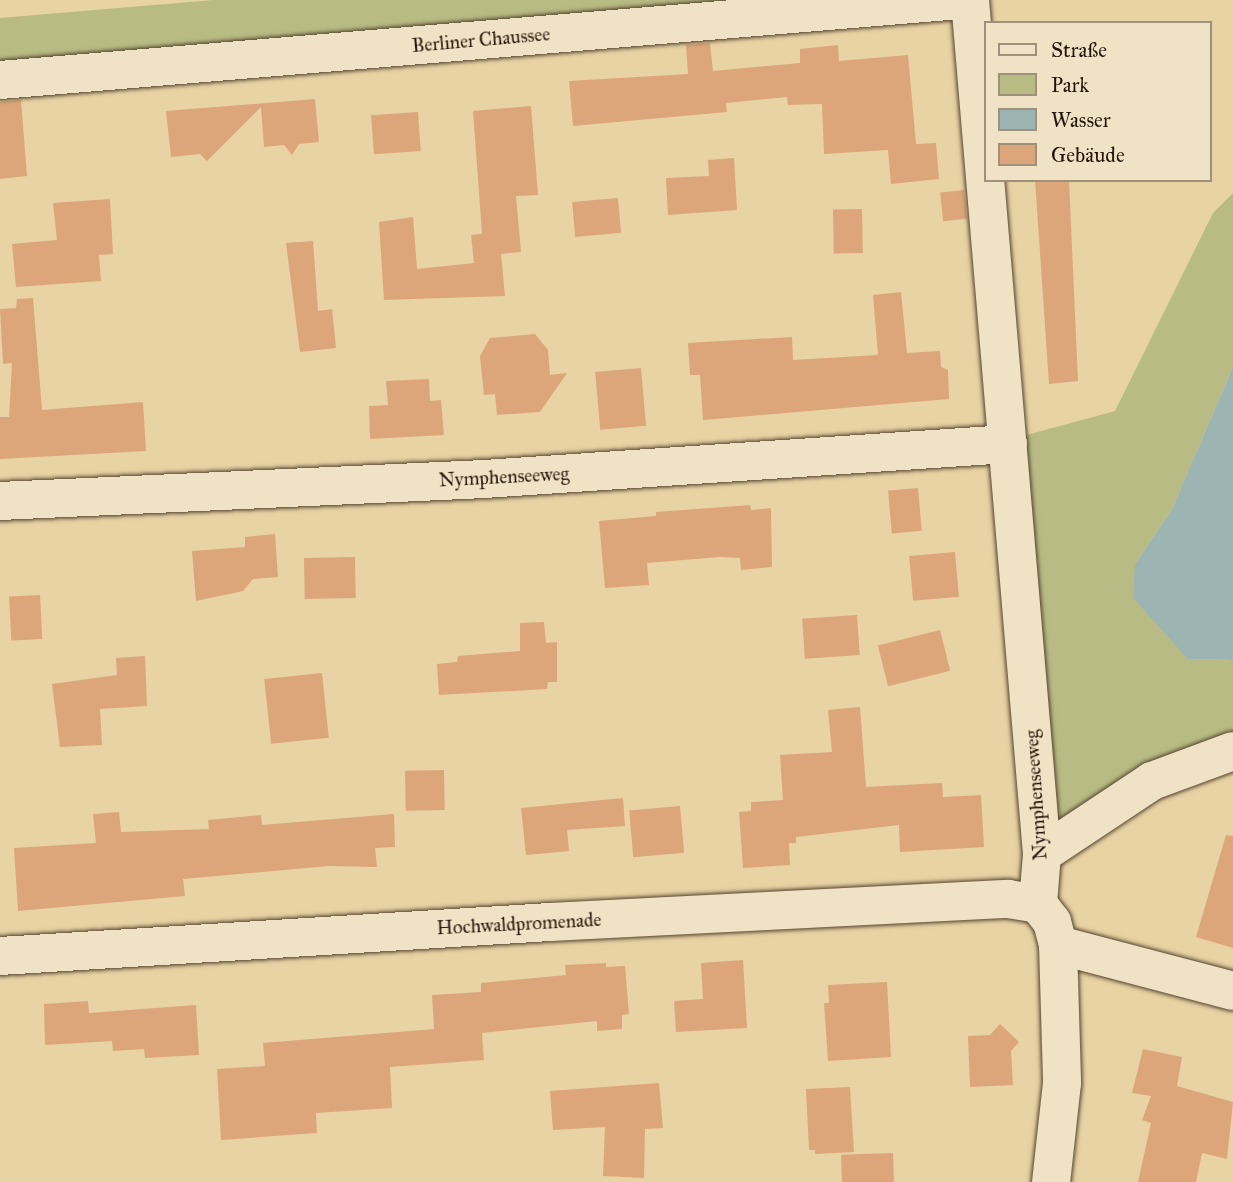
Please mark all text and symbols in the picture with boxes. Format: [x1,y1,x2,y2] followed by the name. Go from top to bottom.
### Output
[984,21,1212,182] legend
[411,23,551,57] street label: Berliner Chaussee
[1051,37,1107,63] text: Straße
[1051,72,1089,98] text: Park
[1051,107,1111,133] text: Wasser
[1051,142,1125,168] text: Gebäude
[438,462,570,492] street label: Nymphenseeweg
[1020,729,1052,861] street label: Nymphenseeweg
[436,908,602,940] street label: Hochwaldpromenade

